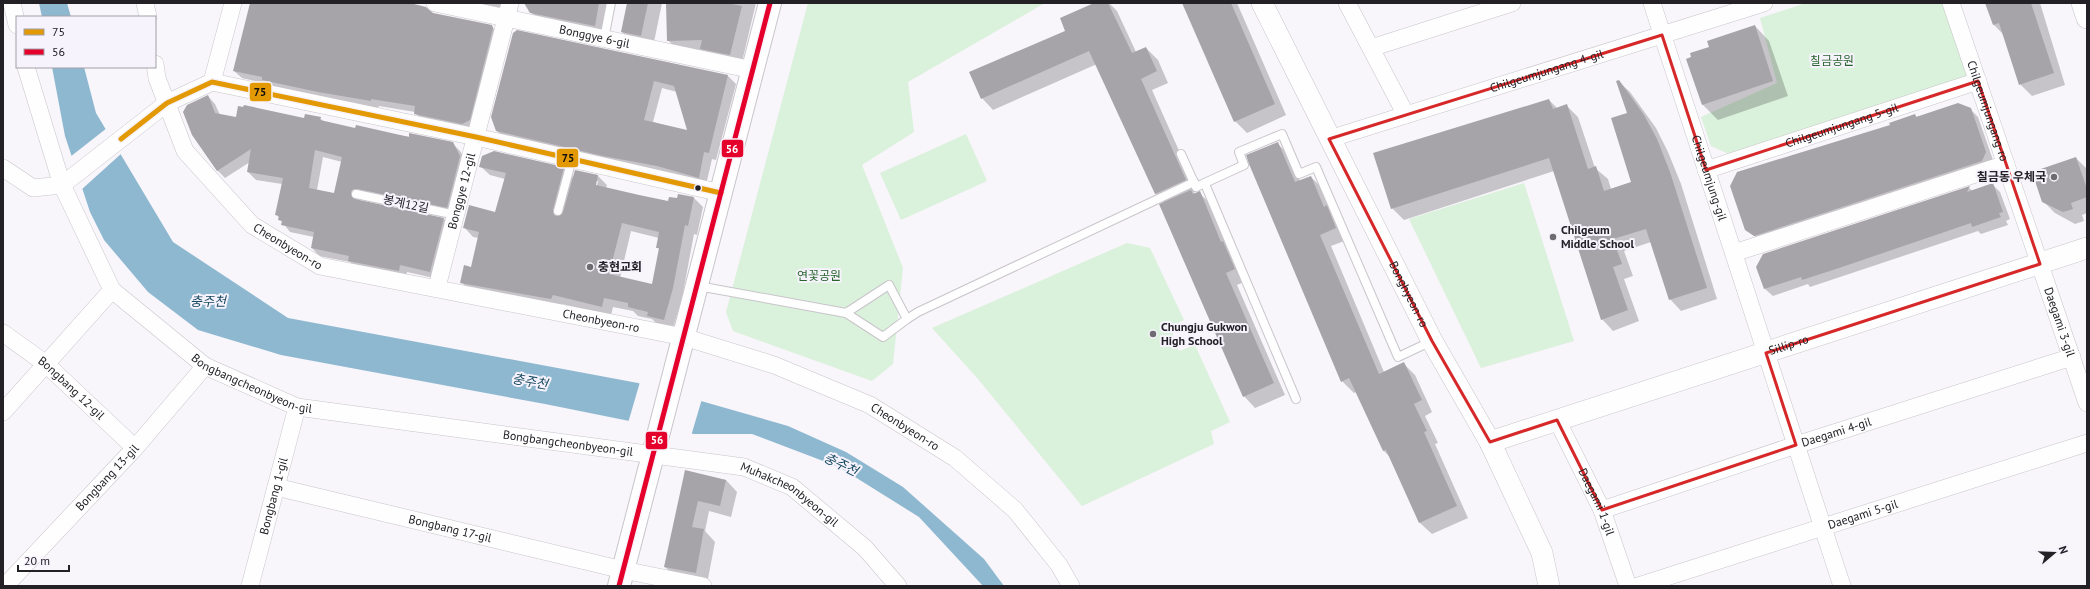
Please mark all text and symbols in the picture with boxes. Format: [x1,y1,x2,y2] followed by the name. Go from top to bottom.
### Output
[16,16,156,68] legend
[558,21,632,51] street label: Bonggye 6-gil
[52,24,65,39] text: 75
[52,44,65,59] text: 56
[1488,46,1605,95] street label: Chilgeumjungang 4-gil
[1810,53,1854,68] park label: 칠금공원
[1964,58,2012,163] street label: Chilgeumjungang-ro
[249,82,272,102] line badge: 75
[254,85,266,99] text: 75
[1783,99,1901,151] street label: Chilgeumjungang 5-gil
[1689,133,1731,223] street label: Chilgeumjung-gil
[721,139,744,158] line badge: 56
[726,142,738,156] text: 56
[556,148,579,168] line badge: 75
[444,151,478,231] street label: Bonggye 12-gil
[562,151,574,165] text: 75
[1977,169,2046,184] place label: 칠금동 우체국
[2049,172,2059,182] marker: 칠금동 우체국
[693,183,703,193] unlabelled marker
[382,191,430,216] street label: 봉계12길
[251,220,325,273] street label: Cheonbyeon-ro
[1561,222,1634,251] place label: Chilgeum Middle School
[1548,232,1558,242] marker: Chilgeum Middle School
[1386,258,1432,330] street label: Bonghyeon-ro
[598,259,642,274] place label: 충현교회
[585,262,595,272] marker: 충현교회
[797,268,841,283] park label: 연꽃공원
[2041,285,2079,359] street label: Daegami 3-gil
[190,293,227,310] water label: 충주천
[561,306,641,335] street label: Cheonbyeon-ro
[1161,319,1247,348] place label: Chungju Gukwon High School
[1148,329,1158,339] marker: Chungju Gukwon High School
[1767,331,1810,358] street label: Sillip-ro
[189,350,314,416] street label: Bongbangcheonbyeon-gil
[35,353,108,423] street label: Bongbang 12-gil
[511,370,550,393] water label: 충주천
[868,399,942,453] street label: Cheonbyeon-ro
[1799,413,1873,450] street label: Daegami 4-gil
[502,427,635,459] street label: Bongbangcheonbyeon-gil
[645,431,668,450] line badge: 56
[651,433,663,447] text: 56
[72,441,142,514] street label: Bongbang 13-gil
[821,449,862,480] water label: 충주천
[256,455,291,536] street label: Bongbang 1-gil
[738,458,842,530] street label: Muhakcheonbyeon-gil
[1575,465,1618,538] street label: Daegami 1-gil
[1826,496,1900,532] street label: Daegami 5-gil
[407,511,494,545] street label: Bongbang 17-gil
[2034,533,2074,573] north arrow
[2056,544,2071,555] text: N
[18,547,69,573] scale bar
[24,553,50,568] text: 20 m

